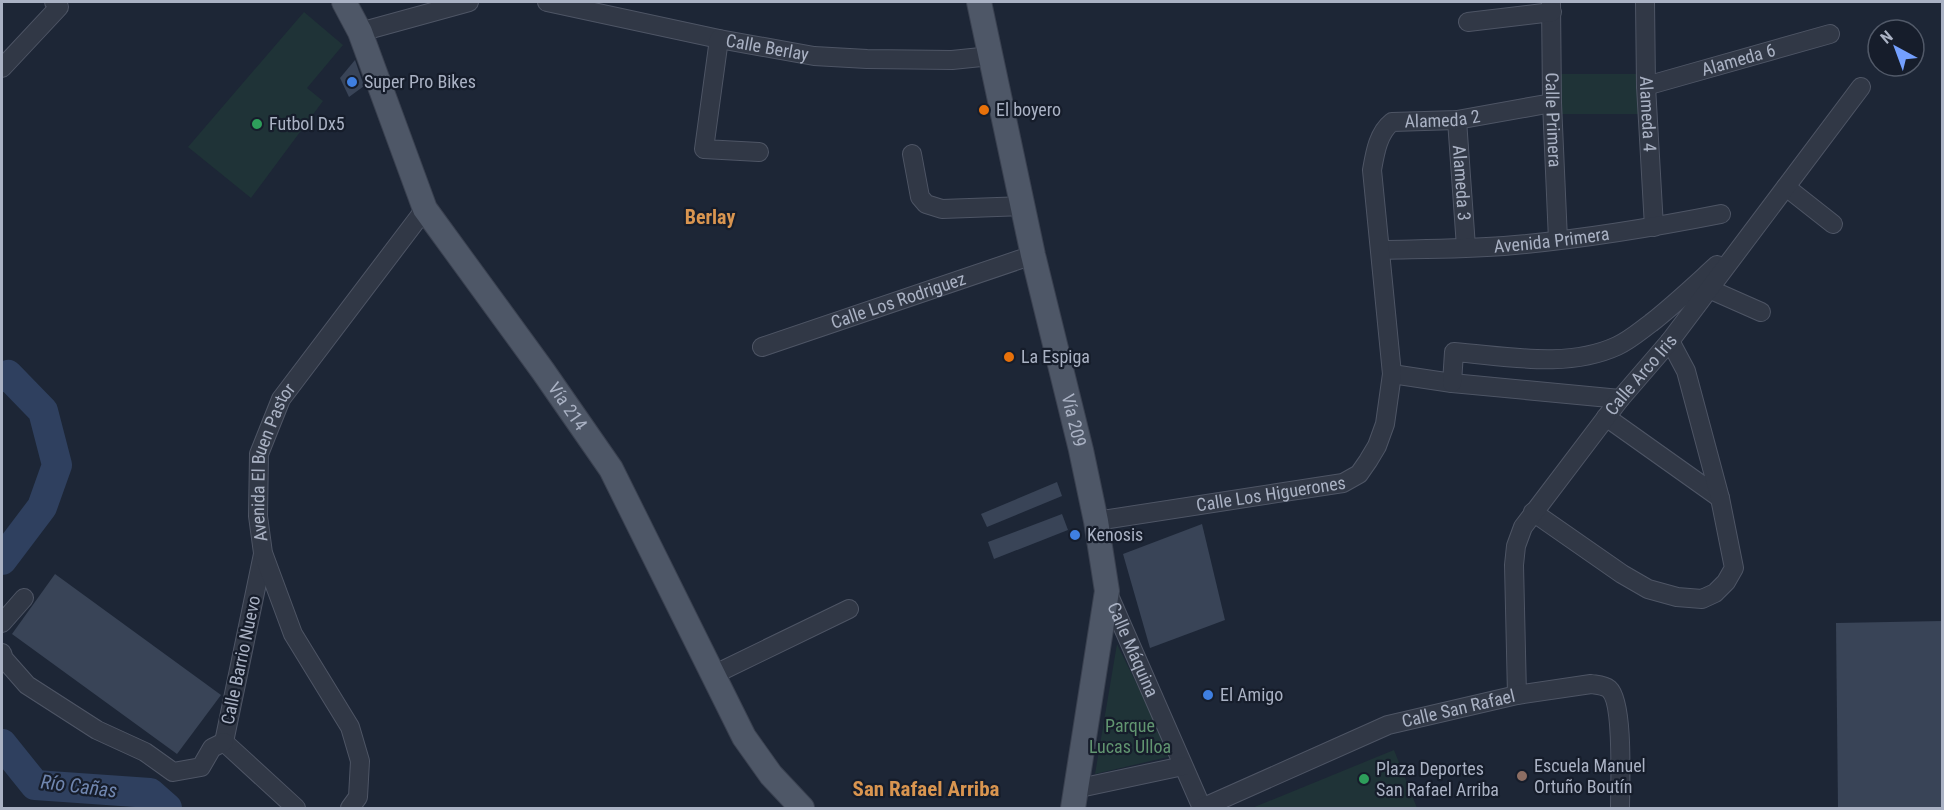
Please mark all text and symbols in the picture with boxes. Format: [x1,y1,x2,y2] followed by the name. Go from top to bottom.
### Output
[1866,18,1926,78] north arrow
[1877,27,1896,47] text: N
[724,29,811,65] street label: Calle Berlay
[1699,39,1778,80] street label: Alameda 6
[364,71,476,92] place label: Super Pro Bikes
[1542,72,1566,168] street label: Calle Primera
[345,75,359,89] marker: Super Pro Bikes
[1636,76,1661,152] street label: Alameda 4
[996,99,1061,120] place label: El boyero
[977,103,991,117] marker: El boyero
[1404,105,1482,132] street label: Alameda 2
[269,113,345,134] place label: Futbol Dx5
[250,117,264,131] marker: Futbol Dx5
[1449,144,1475,221] street label: Alameda 3
[685,205,735,229] district label: Berlay
[1493,223,1611,257] street label: Avenida Primera
[828,268,968,333] street label: Calle Los Rodriguez
[1601,330,1681,419] street label: Calle Arco Iris
[1021,346,1090,367] place label: La Espiga
[1002,350,1016,364] marker: La Espiga
[247,378,299,543] street label: Avenida El Buen Pastor
[544,378,592,434] street label: Vía 214
[1058,392,1091,449] street label: Vía 209
[1195,472,1347,515] street label: Calle Los Higuerones
[1087,524,1143,545] place label: Kenosis
[1068,528,1082,542] marker: Kenosis
[217,594,264,726] street label: Calle Barrio Nuevo
[1103,599,1163,700] street label: Calle Máquina
[1220,684,1283,705] place label: El Amigo
[1400,685,1517,731] street label: Calle San Rafael
[1201,688,1215,702] marker: El Amigo
[1089,715,1171,757] park label: Parque Lucas Ulloa
[1534,755,1646,797] place label: Escuela Manuel Ortuño Boutín
[1376,758,1499,800] place label: Plaza Deportes San Rafael Arriba
[39,769,119,803] water label: Río Cañas
[1515,769,1529,783] marker: Escuela Manuel Ortuño Boutín
[1357,772,1371,786] marker: Plaza Deportes San Rafael Arriba
[853,777,1000,801] district label: San Rafael Arriba

